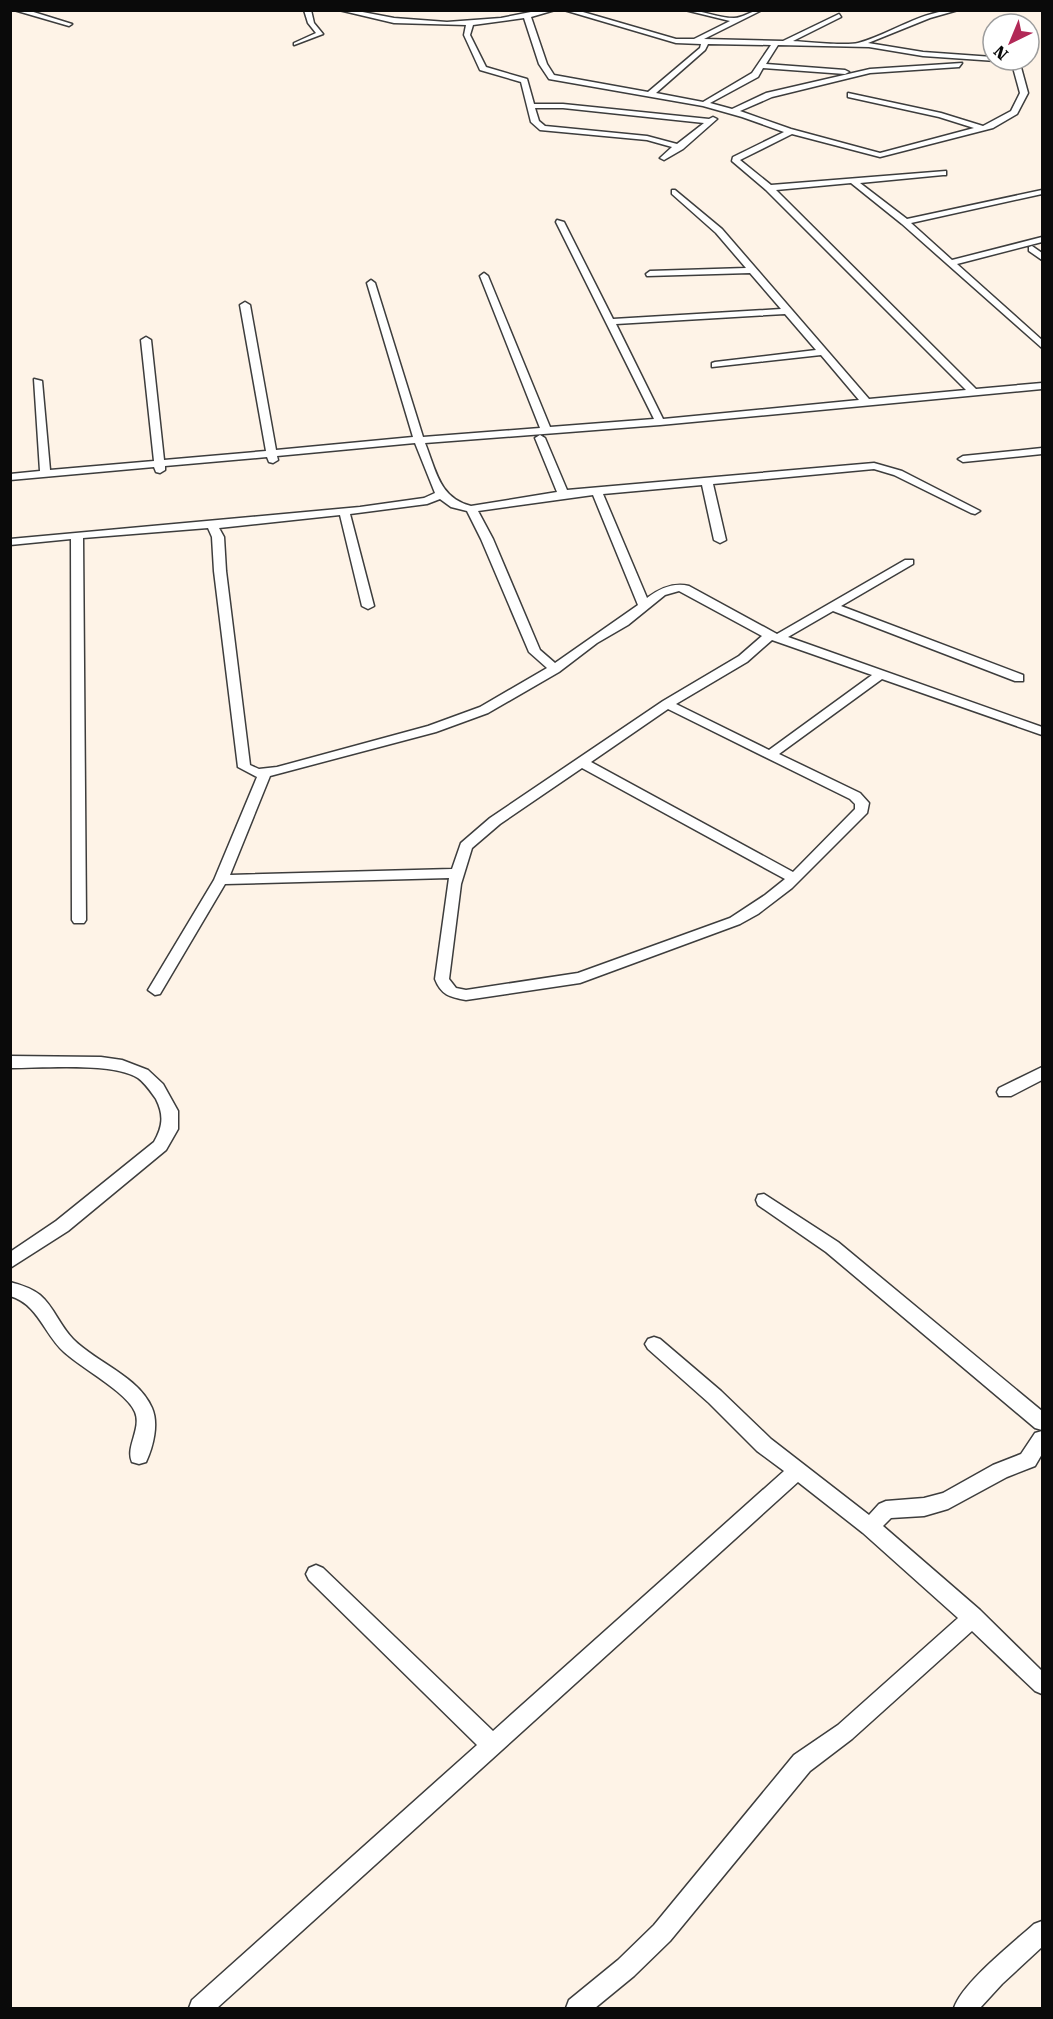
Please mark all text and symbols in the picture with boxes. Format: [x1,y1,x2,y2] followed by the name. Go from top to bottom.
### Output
[981,12,1041,72] north arrow
[990,41,1012,64] text: N

